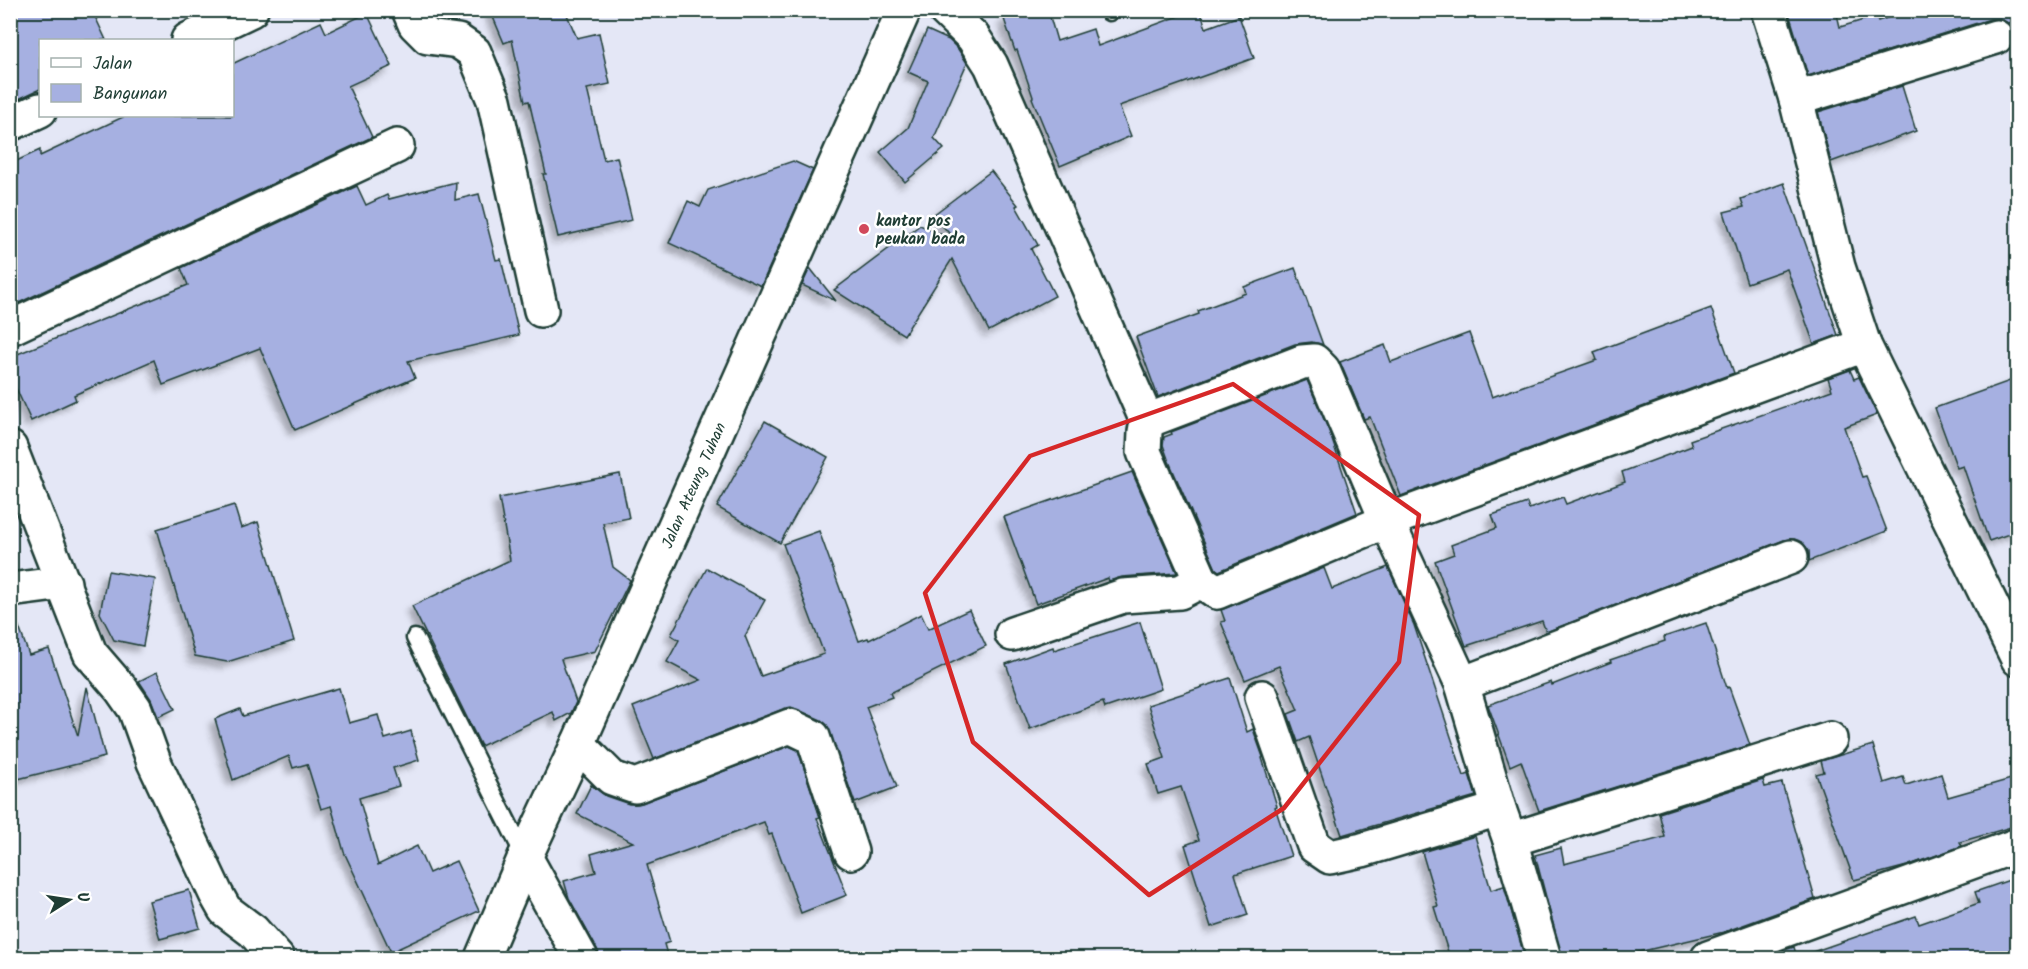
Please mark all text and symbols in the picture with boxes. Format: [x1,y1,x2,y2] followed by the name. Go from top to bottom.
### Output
[39,39,234,117] legend
[93,50,132,79] text: Jalan
[93,80,167,109] text: Bangunan
[875,209,965,252] place label: kantor pos peukan bada
[857,222,871,236] marker: kantor pos peukan bada
[655,419,733,553] street label: Jalan Ateung Tuhan
[39,870,99,930] north arrow
[69,890,96,905] text: U

